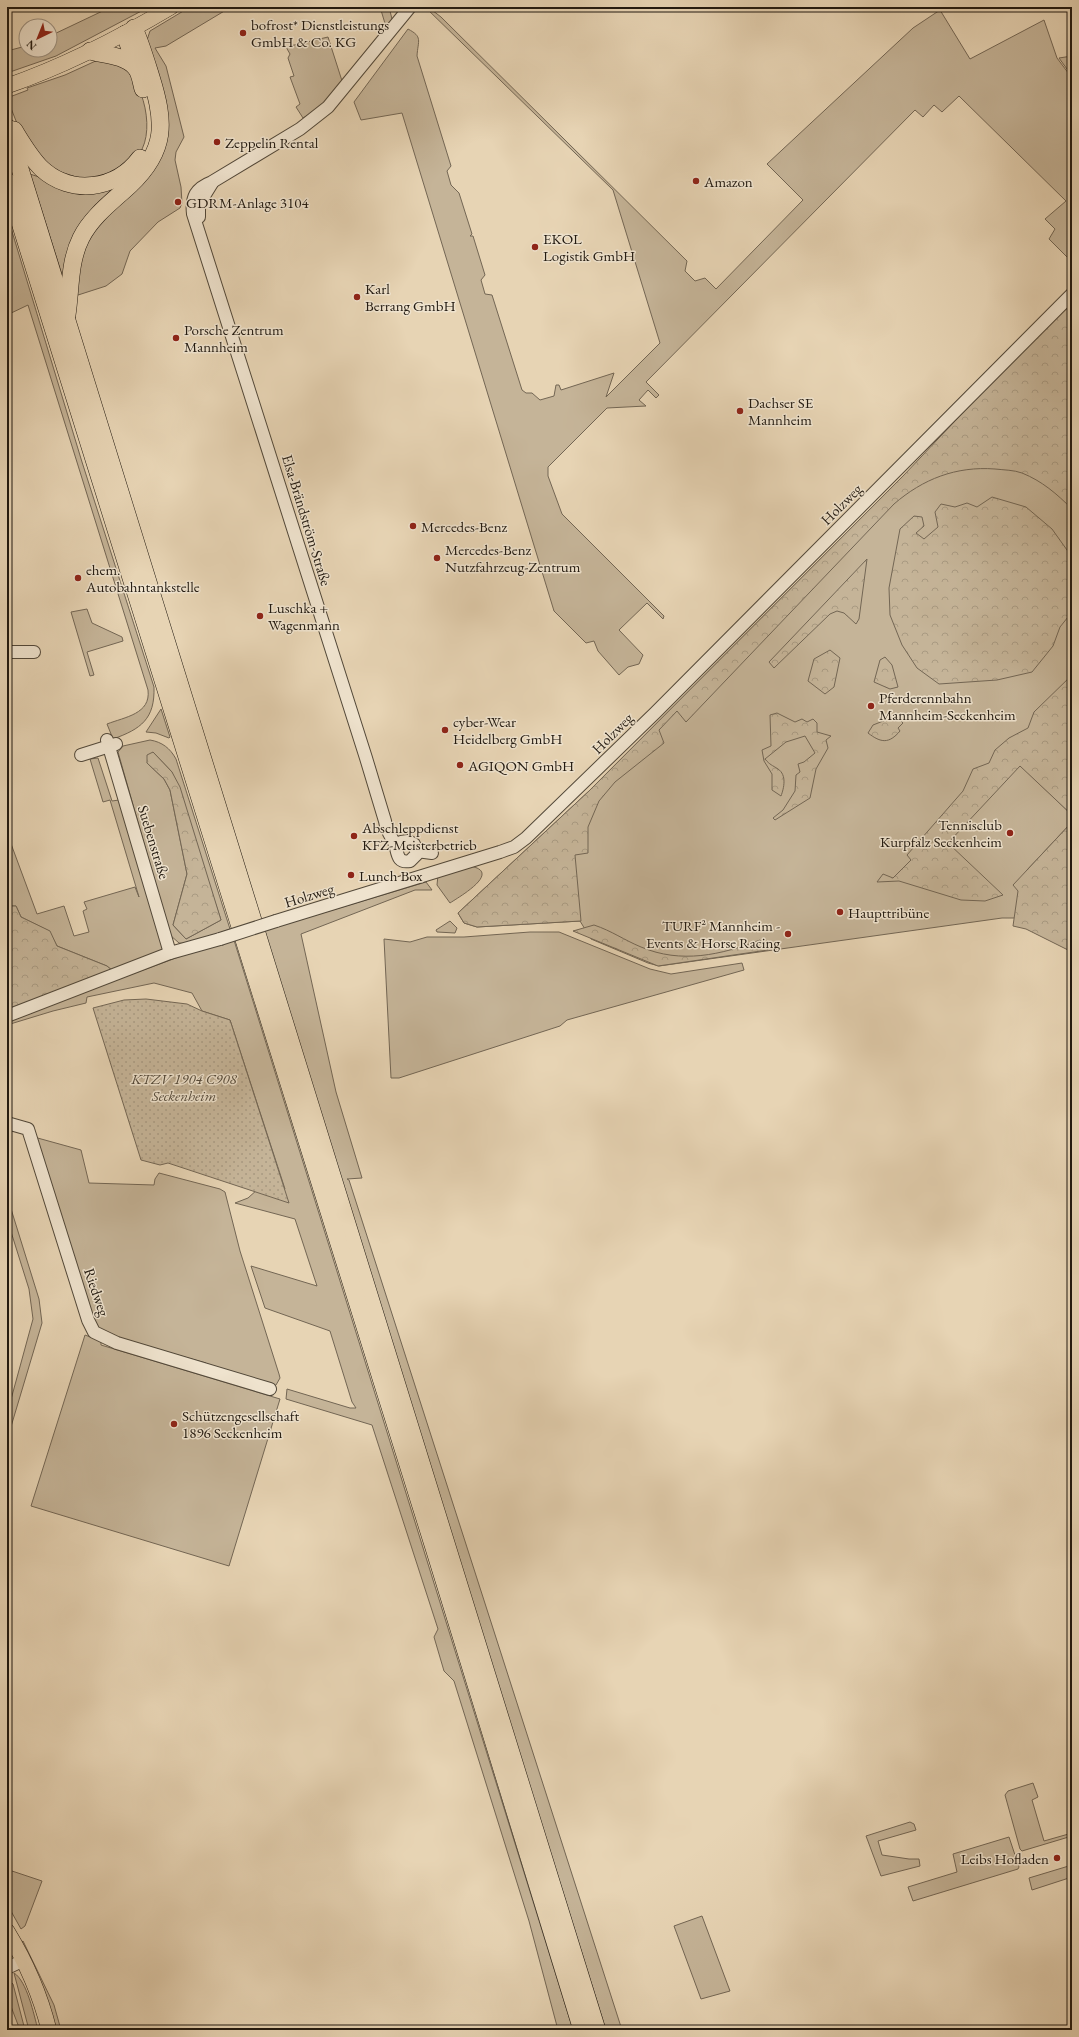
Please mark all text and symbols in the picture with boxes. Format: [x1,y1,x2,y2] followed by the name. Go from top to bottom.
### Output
[251,15,389,51] place label: bofrost* Dienstleistungs GmbH & Co. KG
[18,18,58,58] north arrow
[238,28,248,38] marker: bofrost* Dienstleistungs GmbH & Co. KG
[23,37,39,53] text: N
[225,133,319,152] place label: Zeppelin Rental
[212,137,222,147] marker: Zeppelin Rental
[703,172,753,191] place label: Amazon
[691,176,701,186] marker: Amazon
[186,193,309,212] place label: GDRM-Anlage 3104
[173,197,183,207] marker: GDRM-Anlage 3104
[543,229,635,265] place label: EKOL Logistik GmbH
[530,242,540,252] marker: EKOL Logistik GmbH
[365,279,456,315] place label: Karl Berrang GmbH
[352,292,362,302] marker: Karl Berrang GmbH
[184,320,284,356] place label: Porsche Zentrum Mannheim
[171,333,181,343] marker: Porsche Zentrum Mannheim
[748,393,814,429] place label: Dachser SE Mannheim
[735,406,745,416] marker: Dachser SE Mannheim
[278,452,336,588] street label: Elsa-Brändström-Straße
[816,479,866,529] street label: Holzweg
[421,517,508,536] place label: Mercedes-Benz
[408,521,418,531] marker: Mercedes-Benz
[445,540,581,576] place label: Mercedes-Benz Nutzfahrzeug-Zentrum
[432,553,442,563] marker: Mercedes-Benz Nutzfahrzeug-Zentrum
[85,560,200,596] place label: ehem. Autobahntankstelle
[73,573,83,583] marker: ehem. Autobahntankstelle
[268,598,340,634] place label: Luschka + Wagenmann
[255,611,265,621] marker: Luschka + Wagenmann
[879,688,1016,724] place label: Pferderennbahn Mannheim-Seckenheim
[866,701,876,711] marker: Pferderennbahn Mannheim-Seckenheim
[587,708,637,758] street label: Holzweg
[453,712,562,748] place label: cyber-Wear Heidelberg GmbH
[440,725,450,735] marker: cyber-Wear Heidelberg GmbH
[467,756,574,775] place label: AGIQON GmbH
[455,760,465,770] marker: AGIQON GmbH
[134,803,174,881] street label: Suebenstraße
[880,815,1002,851] place label: Tennisclub Kurpfalz Seckenheim
[361,818,477,854] place label: Abschleppdienst KFZ-Meisterbetrieb
[1005,828,1015,838] marker: Tennisclub Kurpfalz Seckenheim
[349,831,359,841] marker: Abschleppdienst KFZ-Meisterbetrieb
[359,866,423,885] place label: Lunch Box
[346,870,356,880] marker: Lunch Box
[282,878,337,912] street label: Holzweg
[848,903,929,922] place label: Haupttribüne
[835,907,845,917] marker: Haupttribüne
[646,916,780,952] place label: TURF² Mannheim - Events & Horse Racing
[783,929,793,939] marker: TURF² Mannheim - Events & Horse Racing
[130,1069,238,1105] park label: KTZV 1904 C908 Seckenheim
[80,1265,114,1319] street label: Riedweg
[182,1406,300,1442] place label: Schützengesellschaft 1896 Seckenheim
[169,1419,179,1429] marker: Schützengesellschaft 1896 Seckenheim
[961,1849,1049,1868] place label: Leibs Hofladen
[1052,1853,1062,1863] marker: Leibs Hofladen

